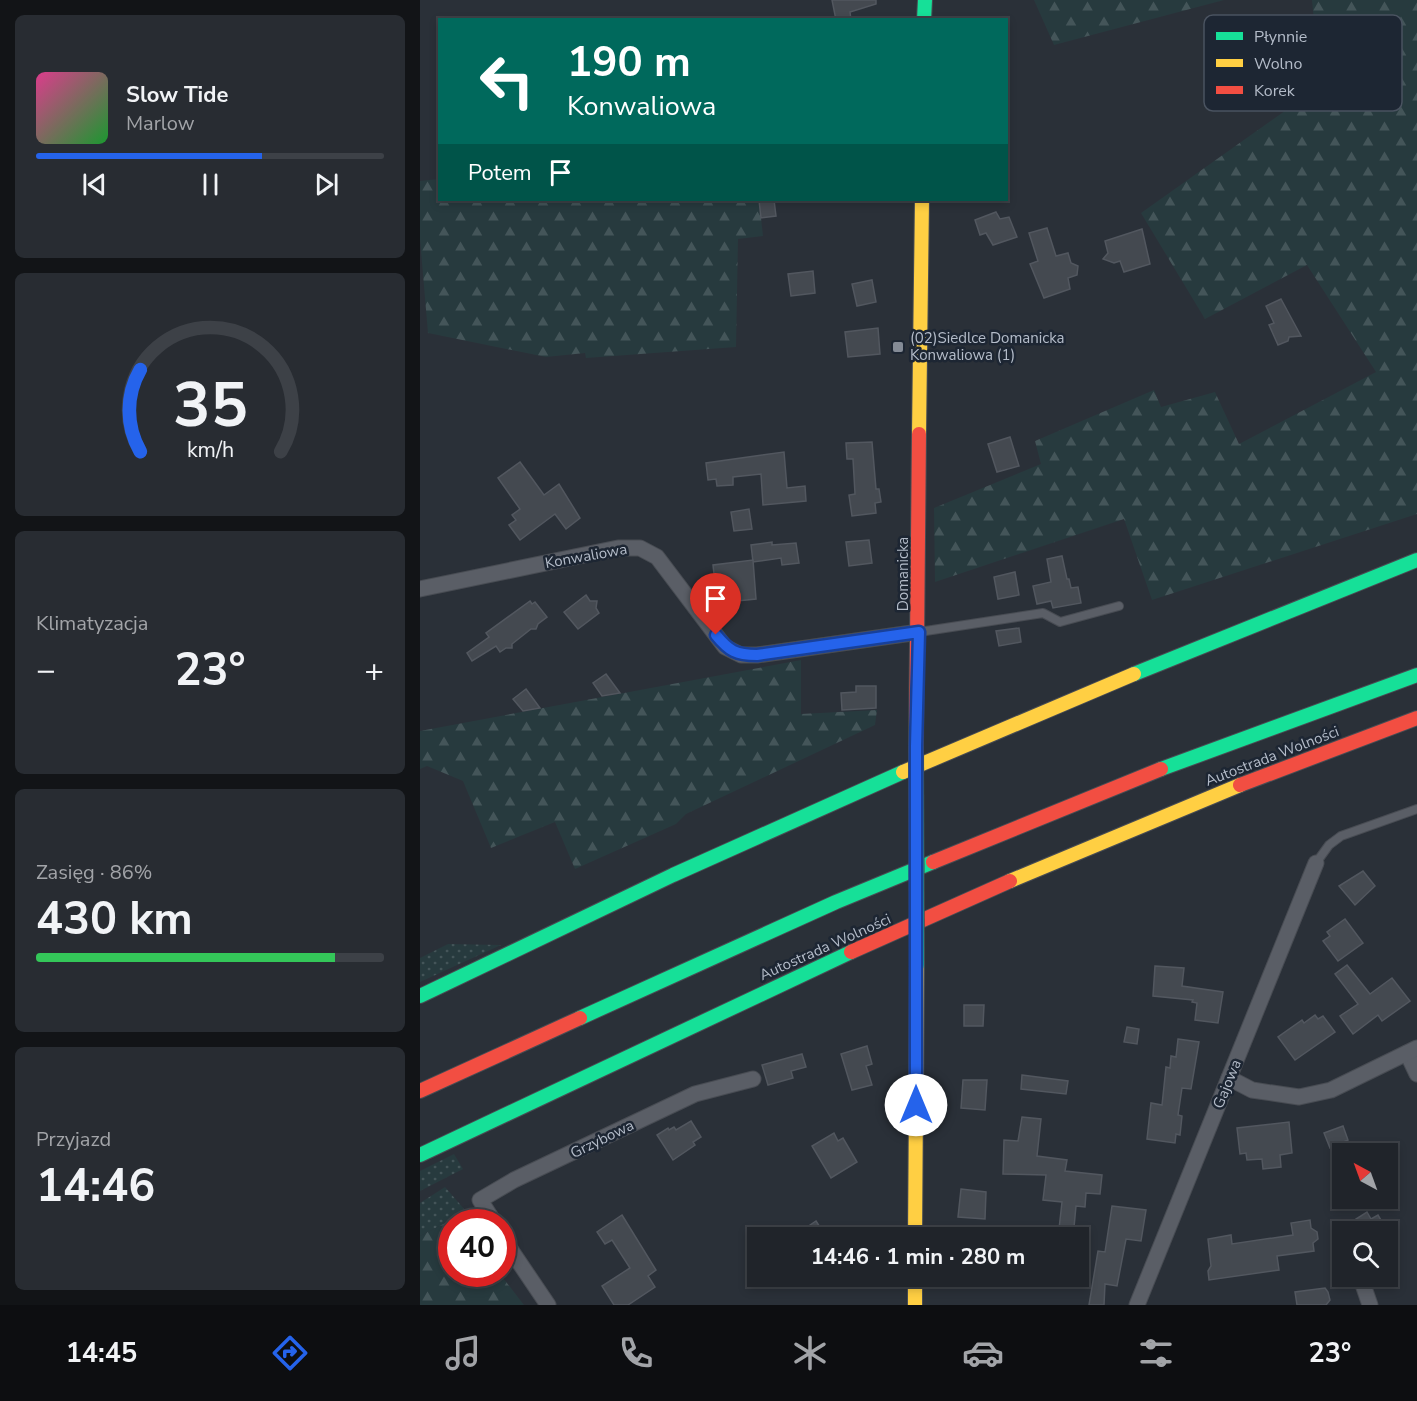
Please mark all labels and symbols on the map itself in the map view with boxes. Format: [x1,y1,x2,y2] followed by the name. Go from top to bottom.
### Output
[1204,15,1402,111] legend
[1254,26,1307,48] text: Płynnie
[1254,53,1302,75] text: Wolno
[1254,80,1296,102] text: Korek
[910,328,1065,365] place label: (02)Siedlce Domanicka Konwaliowa (1)
[891,340,905,354] marker: (02)Siedlce Domanicka Konwaliowa (1)
[893,537,913,611] street label: Domanicka
[543,539,629,573] street label: Konwaliowa
[690,573,741,635] pin
[1202,721,1342,791] street label: Autostrada Wolności
[756,909,894,985] street label: Autostrada Wolności
[1208,1057,1246,1111] street label: Gajowa
[884,1073,948,1137] position arrow
[567,1115,637,1163] street label: Grzybowa
[1332,1143,1398,1209] north arrow
[438,1209,516,1287] speed limit sign: 40

